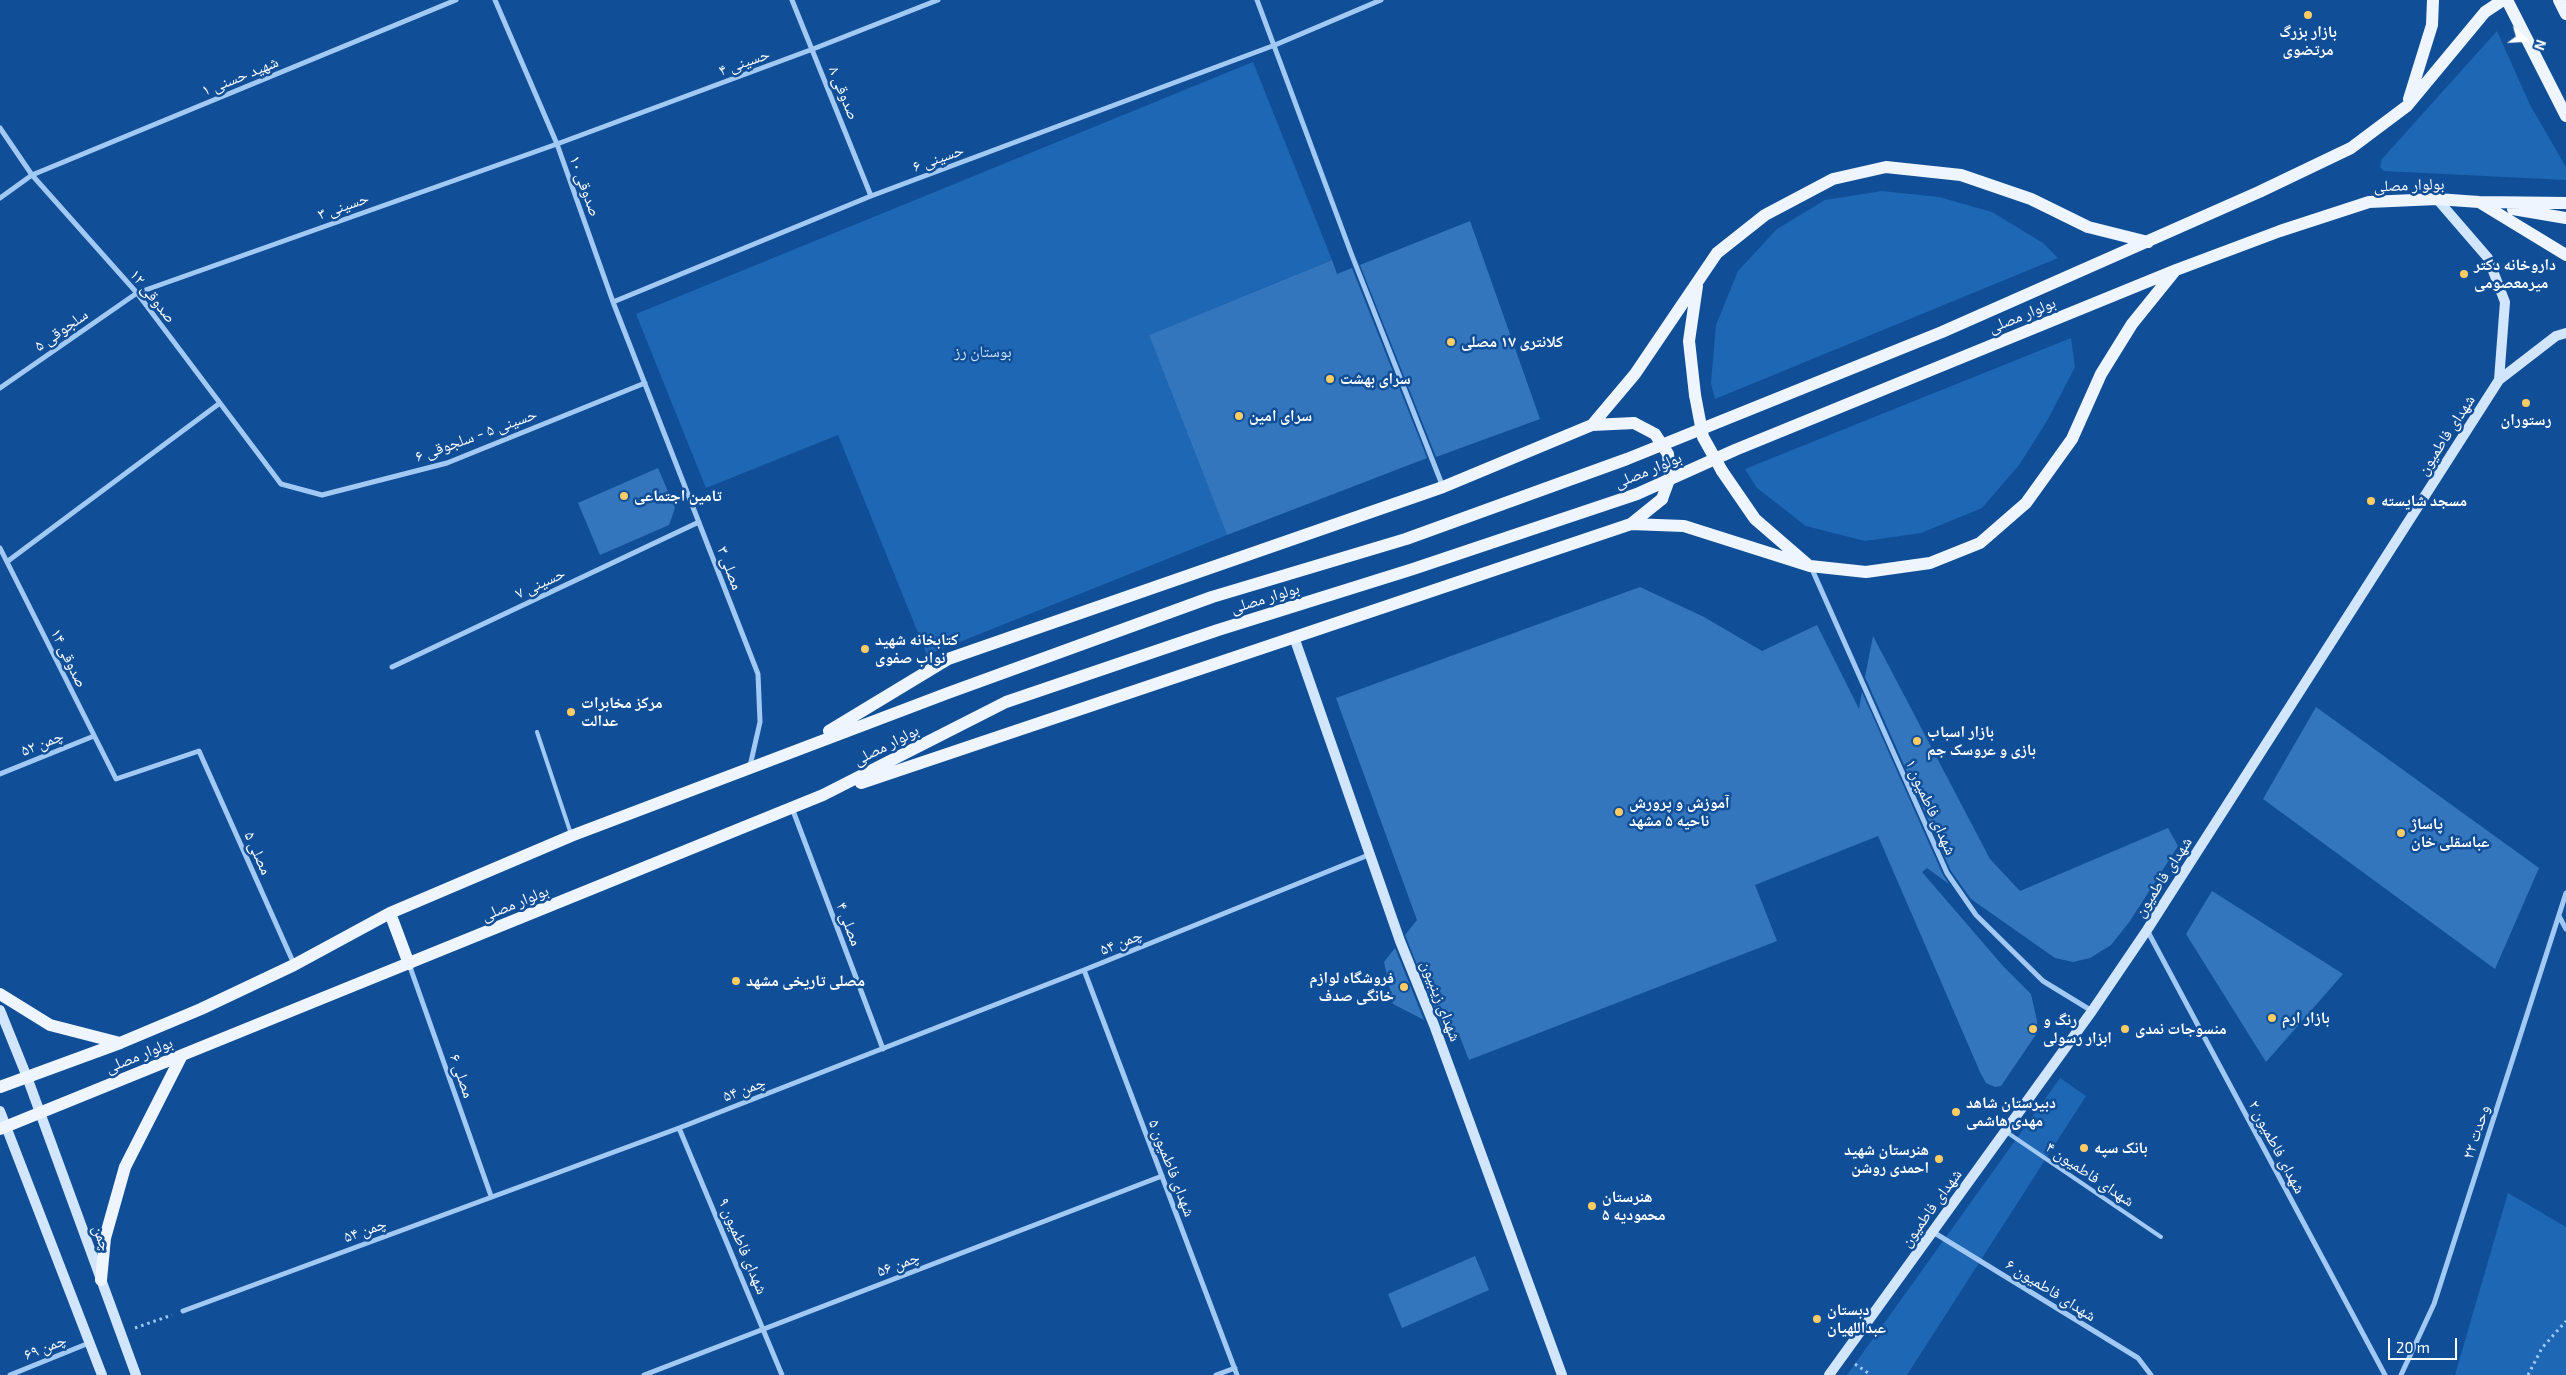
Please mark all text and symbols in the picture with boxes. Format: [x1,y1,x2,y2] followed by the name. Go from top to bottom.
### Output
[2302,9,2314,21] marker: بازار بزرگ مرتضوی
[2501,15,2551,65] north arrow
[2279,22,2337,60] place label: بازار بزرگ مرتضوی
[2531,37,2550,53] text: N
[716,44,772,80] street label: حسینی ۴
[199,52,281,100] street label: شهید حسنی ۱
[825,63,863,123] street label: صدوقی ۸
[910,140,966,176] street label: حسینی ۶
[565,153,605,219] street label: صدوقی ۱۰
[2373,174,2445,196] street label: بولوار مصلی
[315,188,371,224] street label: حسینی ۳
[2474,255,2556,293] place label: داروخانه دکتر میرمعصومی
[126,265,180,327] street label: صدوقی ۱۲
[2458,268,2470,280] marker: داروخانه دکتر میرمعصومی
[1985,293,2059,337] street label: بولوار مصلی
[30,305,92,355] street label: سلجوقی ۵
[1461,332,1563,352] place label: کلانتری ۱۷ مصلی
[1445,336,1457,348] marker: کلانتری ۱۷ مصلی
[954,342,1012,362] park label: بوستان رز
[1340,369,1411,389] place label: سرای بهشت
[1324,373,1336,385] marker: سرای بهشت
[2413,391,2479,479] street label: شهدای فاطمیون
[2520,397,2532,409] marker: رستوران
[412,404,540,466] street label: حسینی ۵ - سلجوقی ۶
[1249,406,1312,426] place label: سرای امین
[1233,410,1245,422] marker: سرای امین
[2500,410,2552,430] place label: رستوران
[1611,448,1685,492] street label: بولوار مصلی
[634,486,722,506] place label: تامین اجتماعی
[618,490,630,502] marker: تامین اجتماعی
[2381,491,2467,511] place label: مسجد شایسته
[2365,495,2377,507] marker: مسجد شایسته
[713,543,747,593] street label: مصلی ۳
[512,563,568,603] street label: حسینی ۷
[1228,578,1302,618] street label: بولوار مصلی
[46,625,92,691] street label: صدوقی ۱۴
[875,630,958,668] place label: کتابخانه شهید نواب صفوی
[859,643,871,655] marker: کتابخانه شهید نواب صفوی
[581,693,663,731] place label: مرکز مخابرات عدالت
[565,706,577,718] marker: مرکز مخابرات عدالت
[850,720,922,770] street label: بولوار مصلی
[1927,722,2036,760] place label: بازار اسباب بازی و عروسک جم
[18,726,66,760] street label: چمن ۵۲
[1911,735,1923,747] marker: بازار اسباب بازی و عروسک جم
[1901,756,1961,858] street label: شهدای فاطمیون ۱
[1629,793,1730,831] place label: آموزش و پرورش ناحیه ۵ مشهد
[1613,806,1625,818] marker: آموزش و پرورش ناحیه ۵ مشهد
[2411,814,2489,852] place label: پاساژ عباسقلی خان
[2395,827,2407,839] marker: پاساژ عباسقلی خان
[240,828,276,878] street label: مصلی ۵
[2130,833,2196,921] street label: شهدای فاطمیون
[478,881,552,925] street label: بولوار مصلی
[832,899,866,949] street label: مصلی ۴
[1097,925,1145,959] street label: چمن ۵۴
[1417,958,1465,1044] street label: شهدای زینبیون
[1309,968,1394,1006] place label: فروشگاه لوازم خانگی صدف
[746,971,865,991] place label: مصلی تاریخی مشهد
[730,975,742,987] marker: مصلی تاریخی مشهد
[1398,981,1410,993] marker: فروشگاه لوازم خانگی صدف
[2282,1008,2330,1028] place label: بازار ارم
[2043,1010,2112,1048] place label: رنگ و ابزار رسولی
[2266,1012,2278,1024] marker: بازار ارم
[2135,1019,2226,1039] place label: منسوجات نمدی
[2027,1023,2039,1035] marker: رنگ و ابزار رسولی
[2119,1023,2131,1035] marker: منسوجات نمدی
[102,1033,176,1077] street label: بولوار مصلی
[446,1051,478,1101] street label: مصلی ۶
[720,1072,768,1106] street label: چمن ۵۴
[1966,1093,2056,1131] place label: دبیرستان شاهد مهدی هاشمی
[2244,1097,2310,1197] street label: شهدای فاطمیون ۲
[2458,1103,2494,1161] street label: وحدت ۲۲
[1950,1106,1962,1118] marker: دبیرستان شاهد مهدی هاشمی
[1145,1117,1199,1219] street label: شهدای فاطمیون ۵
[2042,1137,2138,1211] street label: شهدای فاطمیون ۴
[2094,1138,2148,1158] place label: بانک سپه
[1844,1140,1929,1178] place label: هنرستان شهید احمدی روشن
[2078,1142,2090,1154] marker: بانک سپه
[1933,1153,1945,1165] marker: هنرستان شهید احمدی روشن
[1896,1165,1966,1251] street label: شهدای فاطمیون
[1602,1187,1666,1225] place label: هنرستان محمودیه ۵
[714,1195,772,1297] street label: شهدای فاطمیون ۹
[1586,1200,1598,1212] marker: هنرستان محمودیه ۵
[341,1213,389,1247] street label: چمن ۵۴
[89,1222,115,1254] street label: چمن
[874,1247,922,1281] street label: چمن ۵۶
[2002,1255,2100,1325] street label: شهدای فاطمیون ۶
[1827,1300,1886,1338] place label: دبستان عبداللهیان
[1811,1313,1823,1325] marker: دبستان عبداللهیان
[2391,1328,2460,1360] scale bar
[21,1330,69,1364] street label: چمن ۶۹
[2396,1338,2430,1356] text: 20 m

